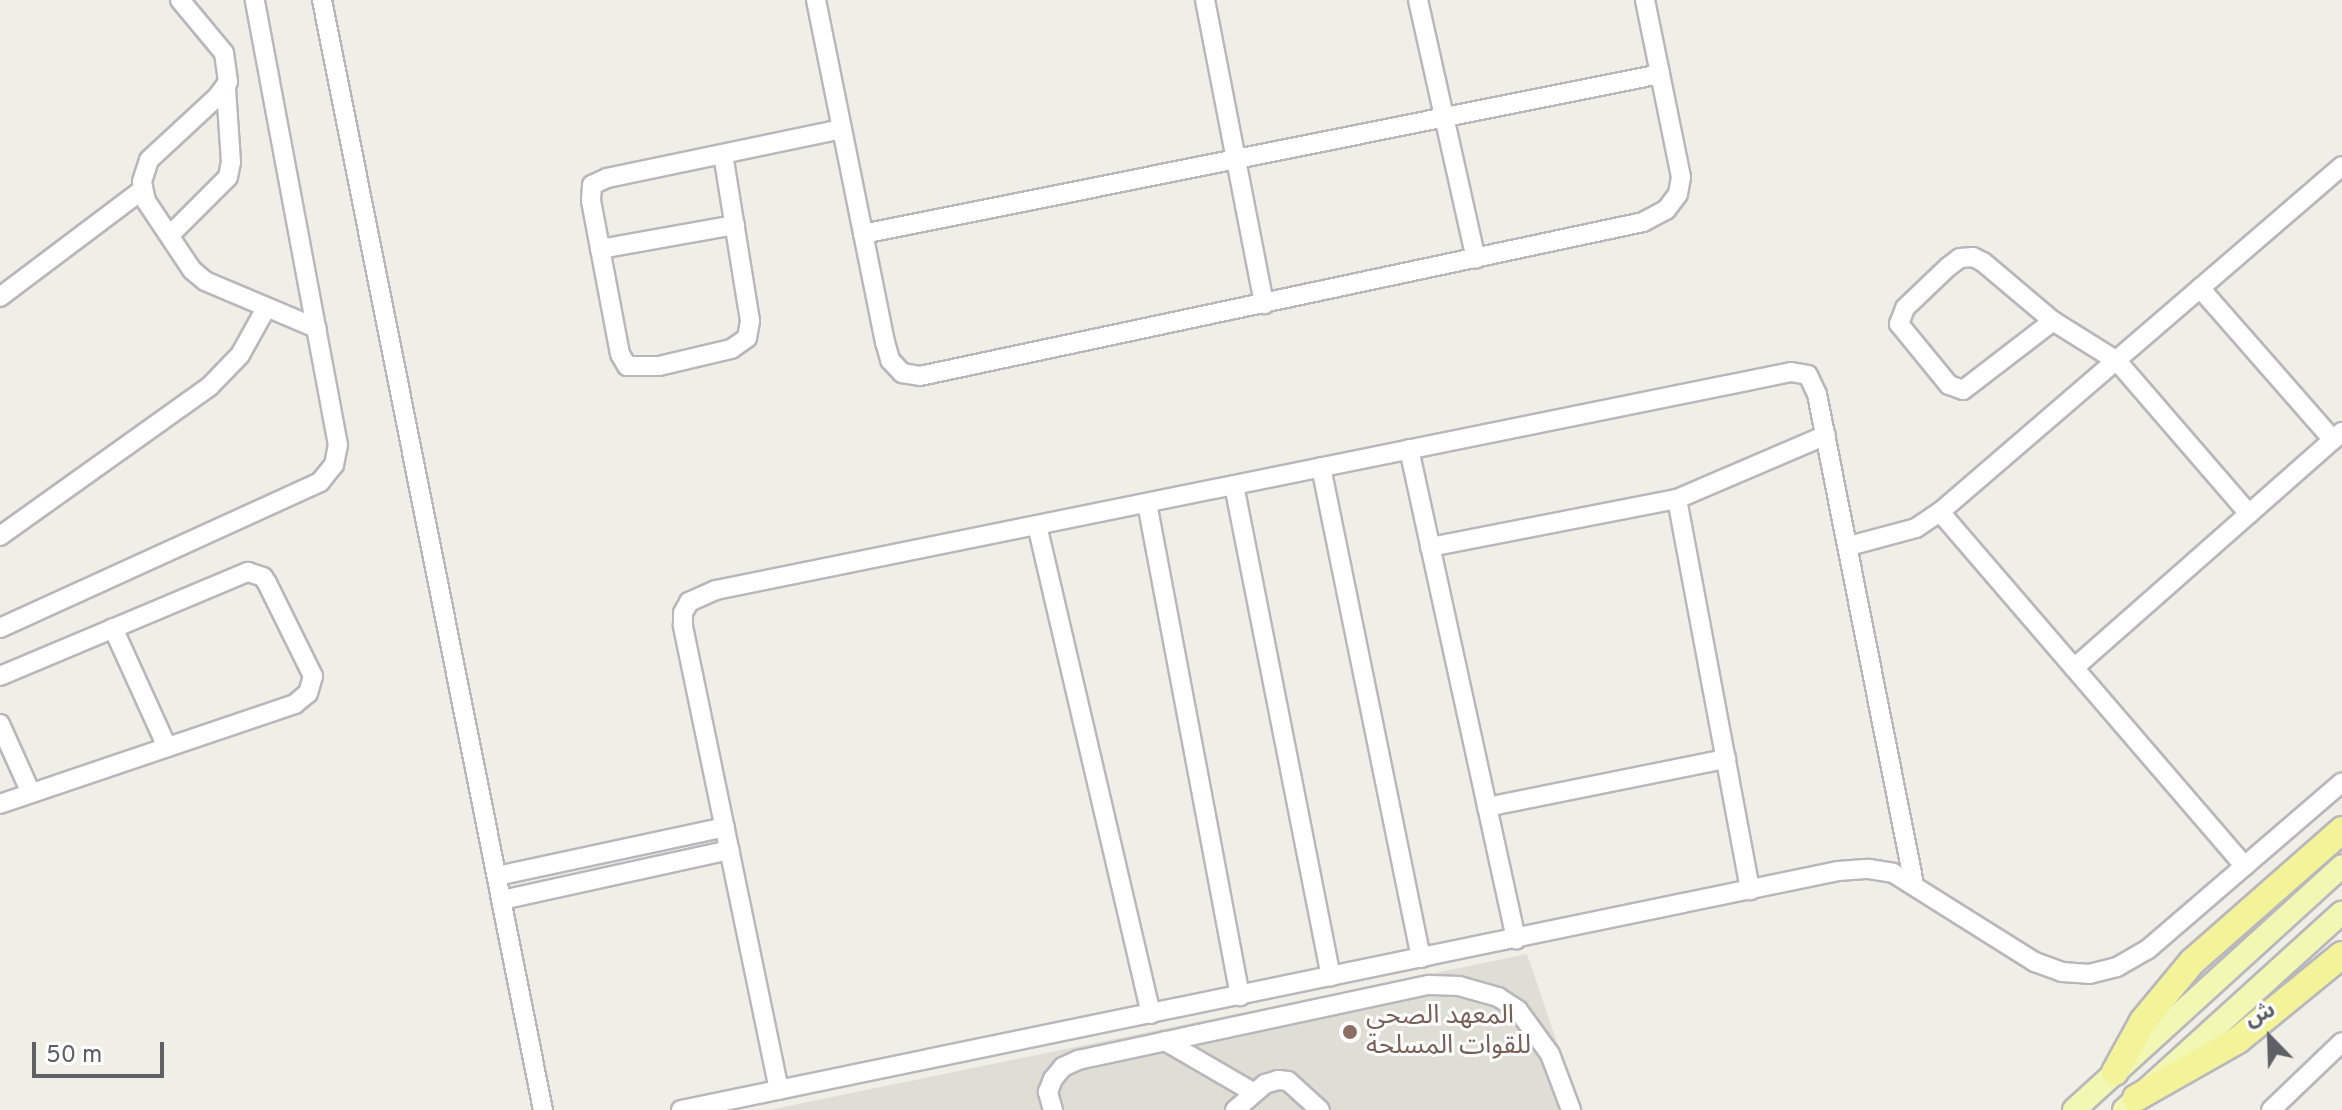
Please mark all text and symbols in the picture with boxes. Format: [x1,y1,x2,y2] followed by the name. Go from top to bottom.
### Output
[2241,997,2280,1034] text: ش
[2230,998,2310,1078] north arrow
[1366,1001,1531,1062] place label: المعهد الصحي للقوات المسلحة
[1341,1023,1359,1041] marker: المعهد الصحي للقوات المسلحة
[36,1026,168,1076] scale bar
[46,1041,102,1071] text: 50 m

